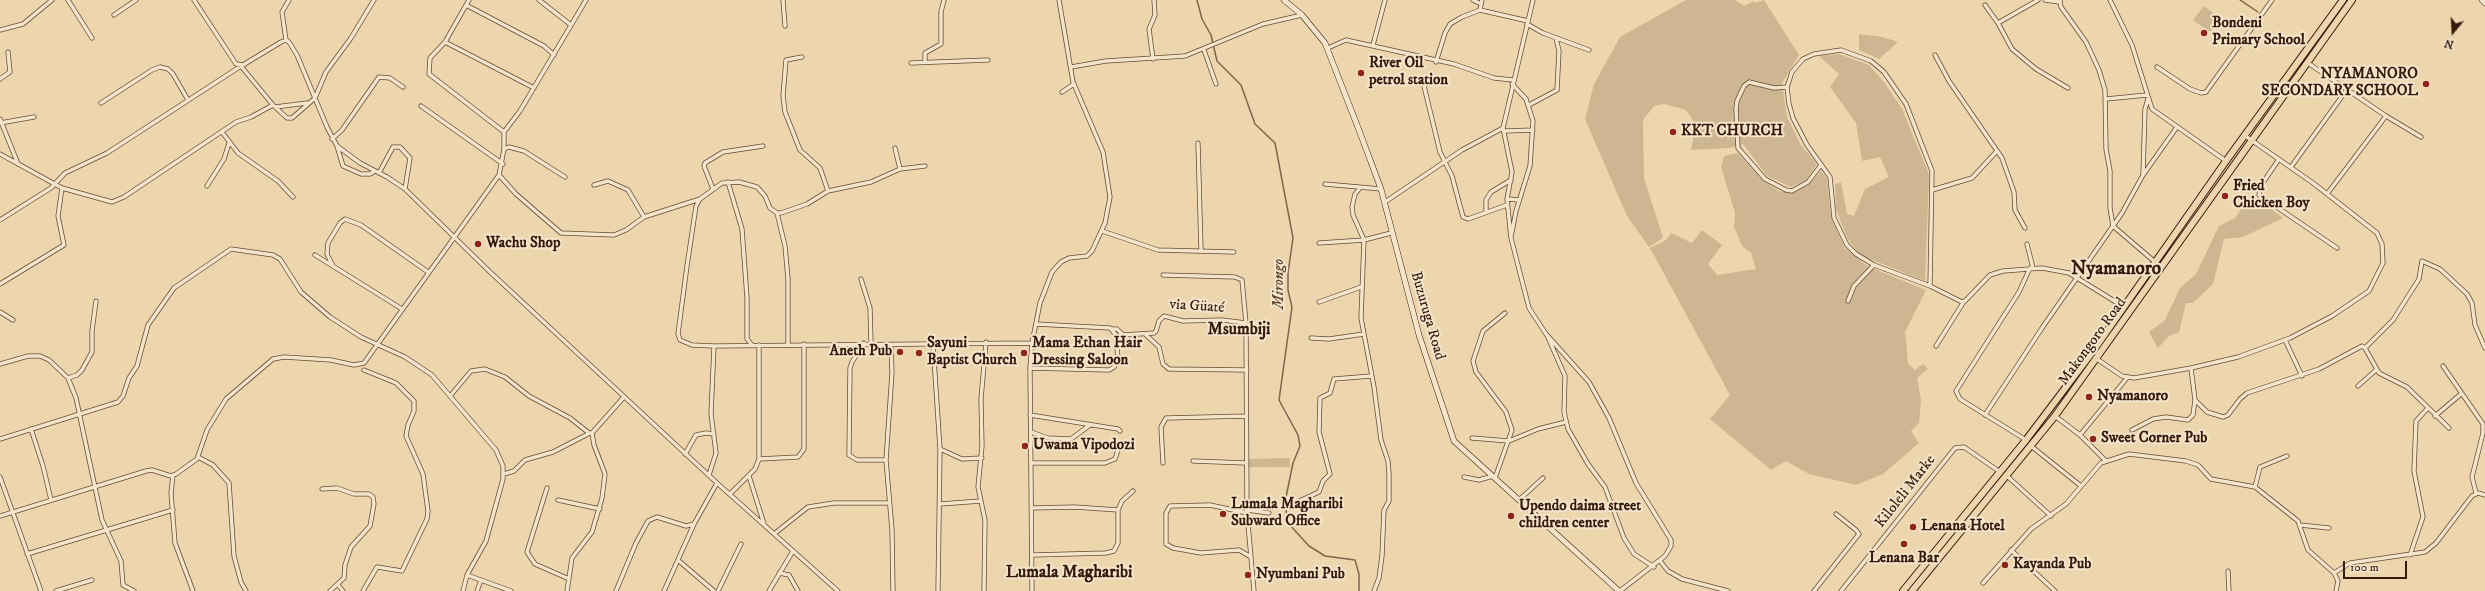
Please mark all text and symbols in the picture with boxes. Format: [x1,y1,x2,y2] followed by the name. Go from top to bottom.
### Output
[2433,12,2473,52] north arrow
[2212,15,2305,50] place label: Bondeni Primary School
[2199,28,2209,38] marker: Bondeni Primary School
[2443,35,2456,51] text: N
[1369,55,1448,90] place label: River Oil petrol station
[2262,66,2418,101] place label: NYAMANORO SECONDARY SCHOOL
[1356,68,1366,78] marker: River Oil petrol station
[2421,79,2431,89] marker: NYAMANORO SECONDARY SCHOOL
[1681,123,1783,141] place label: KKT CHURCH
[1668,127,1678,137] marker: KKT CHURCH
[2233,178,2310,213] place label: Fried Chicken Boy
[2220,191,2230,201] marker: Fried Chicken Boy
[486,235,560,253] place label: Wachu Shop
[473,239,483,249] marker: Wachu Shop
[1270,259,1290,309] water label: Mirongo
[2071,259,2161,281] district label: Nyamanoro
[1406,270,1448,362] street label: Buzuruga Road
[2055,295,2131,389] street label: Makongoro Road
[1169,296,1225,318] street label: via Güaté
[1208,320,1270,340] district label: Msumbiji
[927,335,1017,370] place label: Sayuni Baptist Church
[1032,335,1142,370] place label: Mama Ethan Hair Dressing Saloon
[830,343,892,361] place label: Aneth Pub
[895,347,905,357] marker: Aneth Pub
[914,348,924,358] marker: Sayuni Baptist Church
[1019,348,1029,358] marker: Mama Ethan Hair Dressing Saloon
[2097,388,2168,406] place label: Nyamanoro
[2084,392,2094,402] marker: Nyamanoro
[2101,430,2207,448] place label: Sweet Corner Pub
[2088,434,2098,444] marker: Sweet Corner Pub
[1033,437,1134,455] place label: Uwama Vipodozi
[1020,441,1030,451] marker: Uwama Vipodozi
[1872,452,1940,532] street label: Kiloleli Marke
[1231,496,1343,531] place label: Lumala Magharibi Subward Office
[1519,498,1641,533] place label: Upendo daima street children center
[1218,509,1228,519] marker: Lumala Magharibi Subward Office
[1506,511,1516,521] marker: Upendo daima street children center
[1921,518,2005,536] place label: Lenana Hotel
[1908,522,1918,532] marker: Lenana Hotel
[1899,539,1909,549] marker: Lenana Bar
[1869,550,1939,568] place label: Lenana Bar
[2345,553,2409,579] scale bar
[2013,556,2091,574] place label: Kayanda Pub
[2000,560,2010,570] marker: Kayanda Pub
[2350,560,2379,575] text: 100 m
[1006,563,1132,583] district label: Lumala Magharibi
[1256,566,1345,584] place label: Nyumbani Pub
[1243,570,1253,580] marker: Nyumbani Pub

